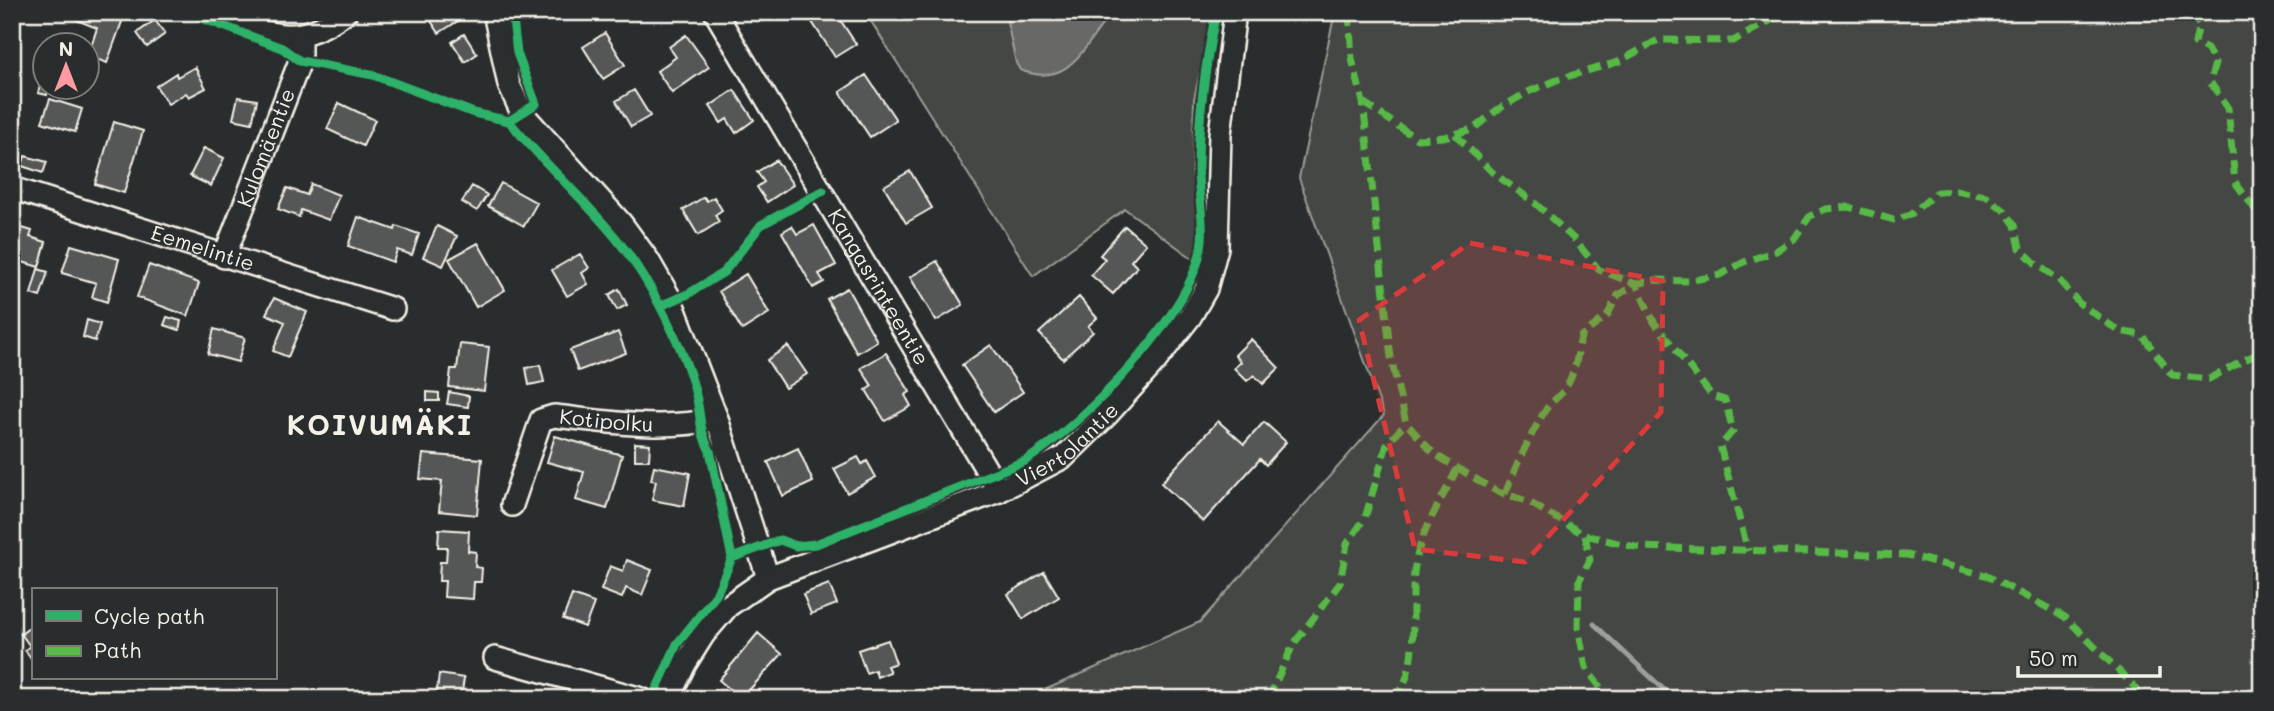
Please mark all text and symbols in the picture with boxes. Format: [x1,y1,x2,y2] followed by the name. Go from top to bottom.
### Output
[32,32,102,102] north arrow
[59,36,73,61] text: N
[230,84,300,211] street label: Kulomäentie
[823,203,936,370] street label: Kangasrinteentie
[148,218,258,276] street label: Eemelintie
[1011,396,1124,492] street label: Viertolantie
[558,402,654,437] street label: Kotipolku
[287,406,473,442] district label: KOIVUMÄKI
[32,588,276,680] legend
[94,602,204,629] text: Cycle path
[2018,634,2160,678] scale bar
[94,636,141,663] text: Path
[2029,644,2078,671] text: 50 m

